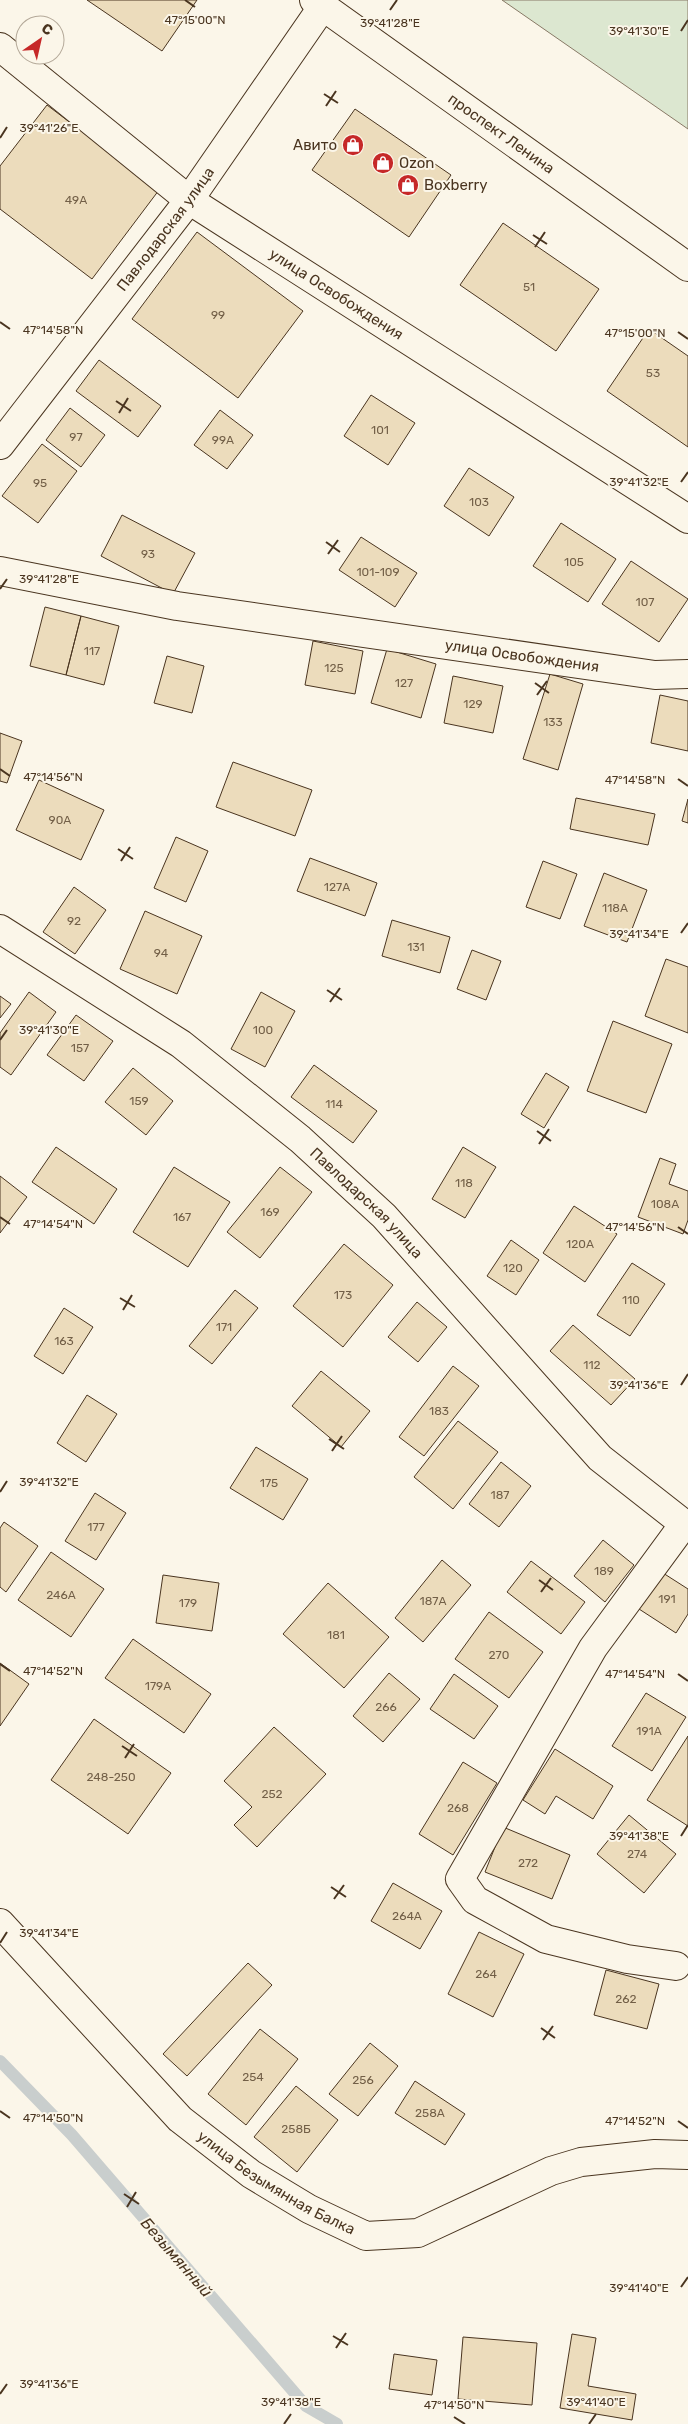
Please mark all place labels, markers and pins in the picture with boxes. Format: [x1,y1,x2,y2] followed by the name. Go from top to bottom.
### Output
[341,133,365,157] shop icon: Авито
[293,136,337,154] place label: Авито
[371,151,395,175] shop icon: Ozon
[399,154,434,172] place label: Ozon
[396,173,420,197] shop icon: Boxberry
[424,176,488,194] place label: Boxberry

